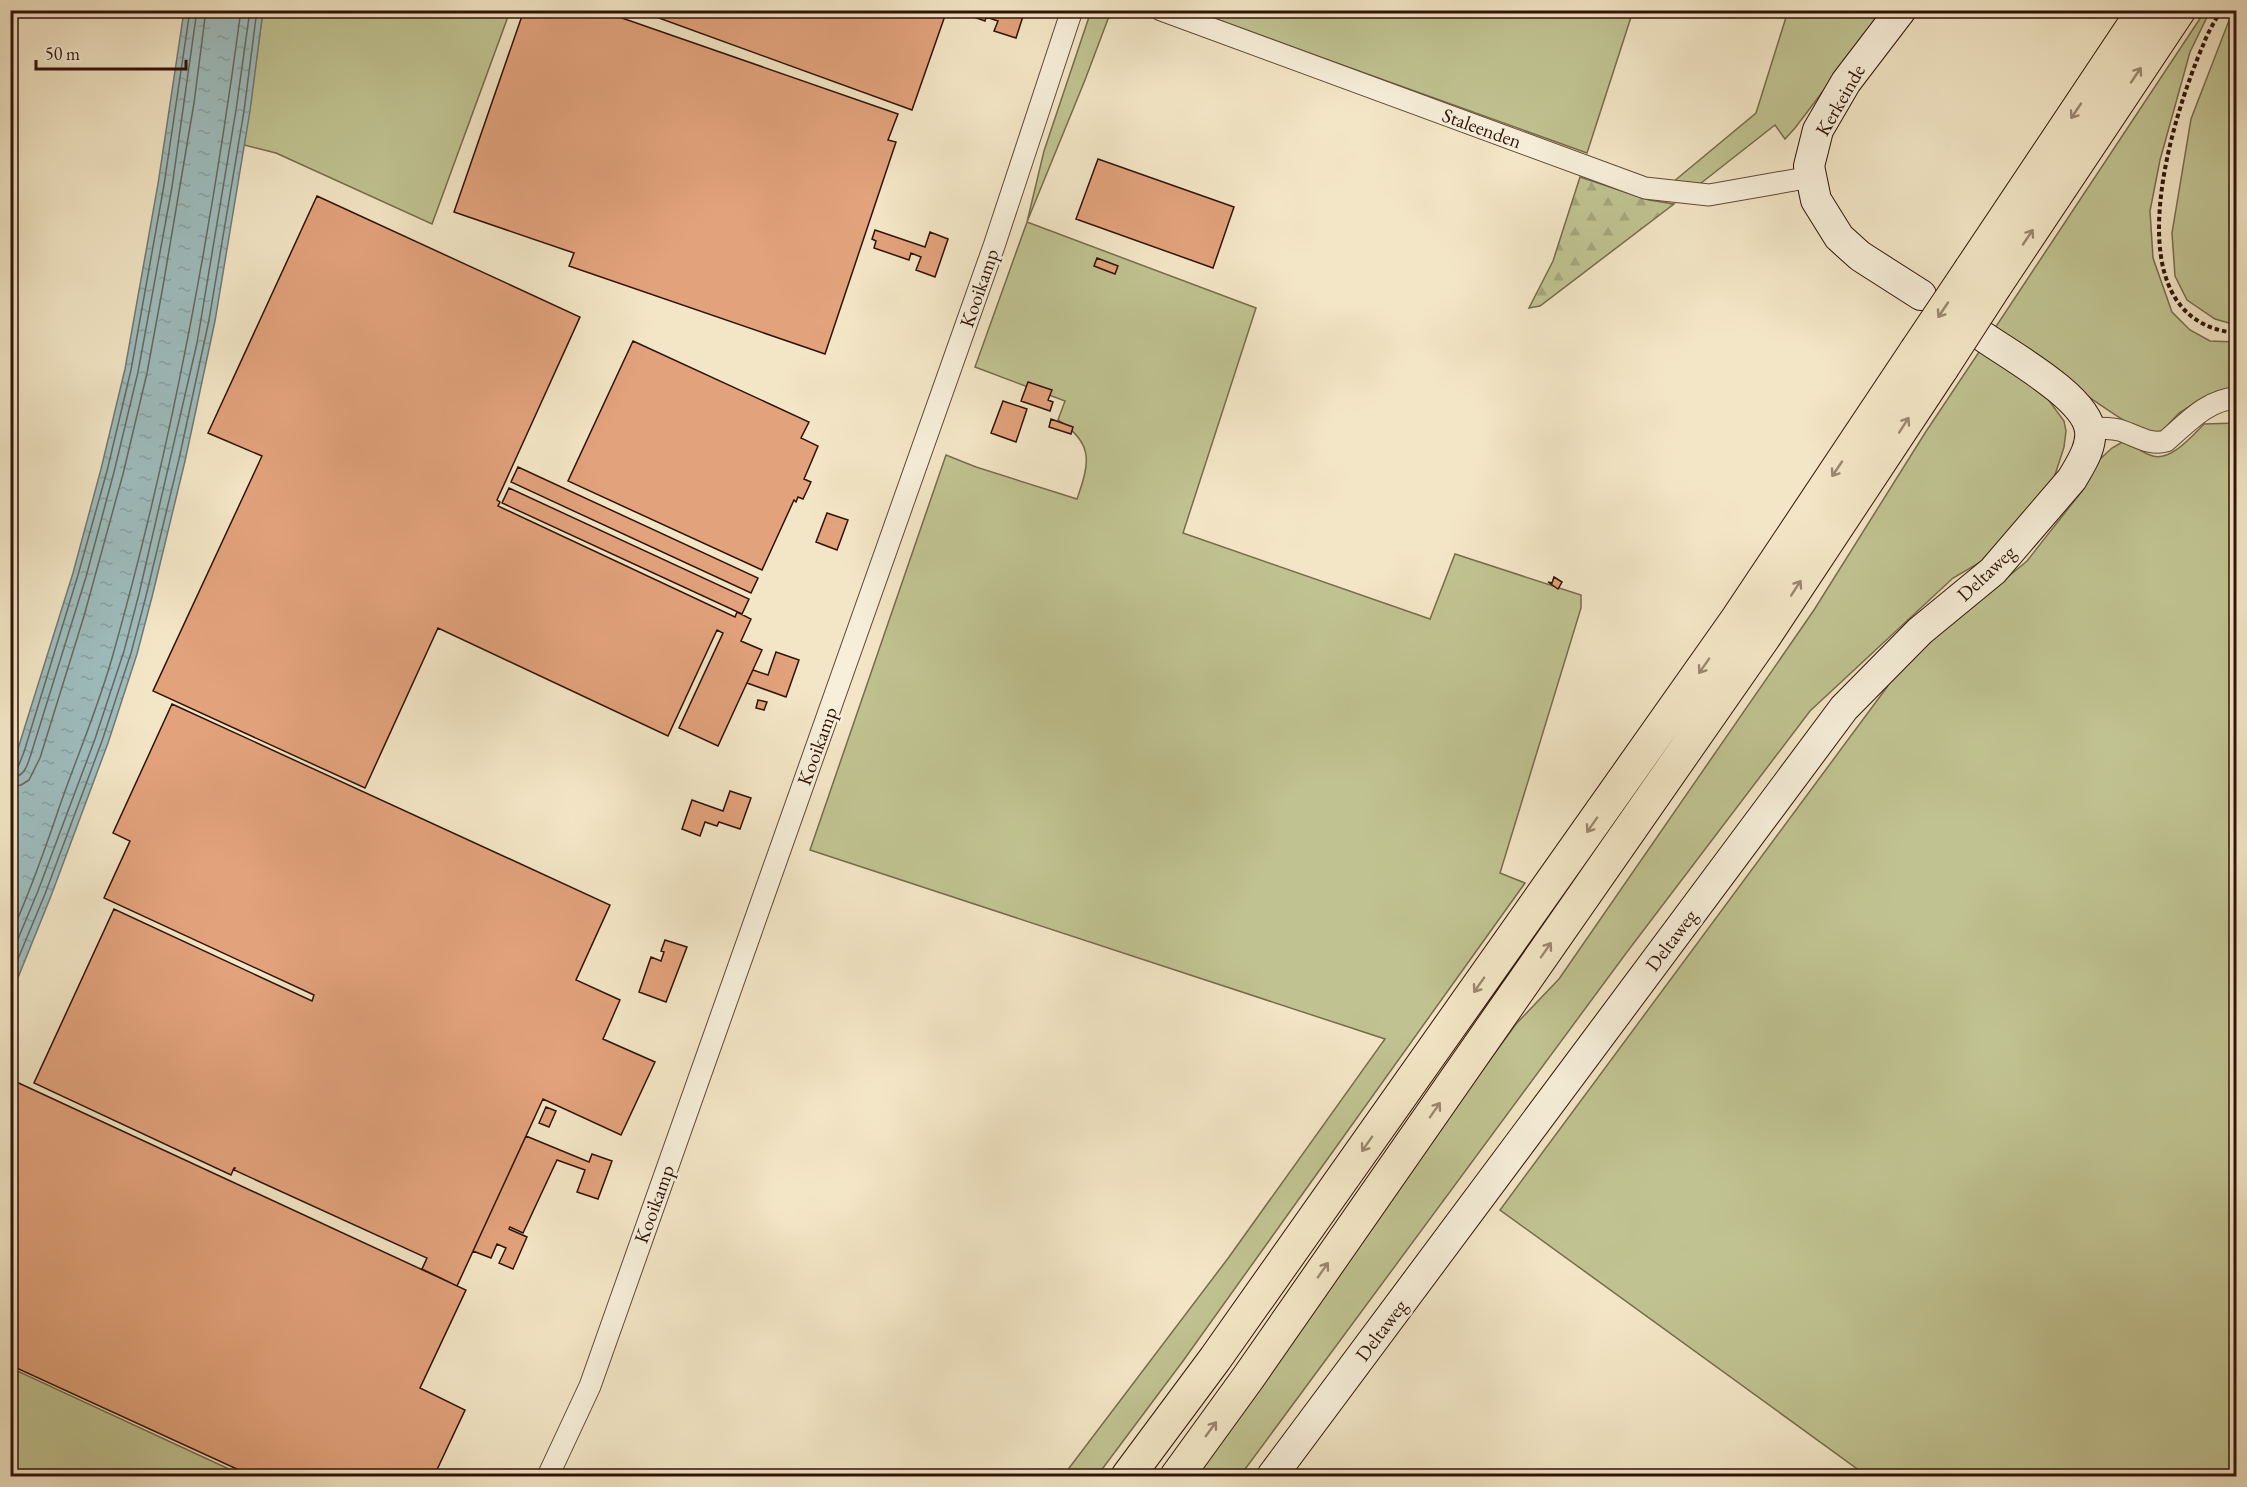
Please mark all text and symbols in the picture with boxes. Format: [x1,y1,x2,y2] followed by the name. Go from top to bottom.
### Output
[36,33,186,71] scale bar
[45,42,80,65] text: 50 m
[1809,59,1871,141] street label: Kerkeinde
[2130,67,2142,84] one-way arrow
[1439,102,1526,155] street label: Staleenden
[2070,103,2082,119] one-way arrow
[2022,229,2034,246] one-way arrow
[953,245,1005,331] street label: Kooikamp
[1937,301,1949,317] one-way arrow
[1898,417,1910,434] one-way arrow
[1831,461,1843,477] one-way arrow
[1951,539,2021,607] street label: Deltaweg
[1791,580,1803,597] one-way arrow
[1698,658,1710,674] one-way arrow
[791,703,843,789] street label: Kooikamp
[1586,817,1598,833] one-way arrow
[1639,903,1703,976] street label: Deltaweg
[1540,942,1552,958] one-way arrow
[1473,976,1485,992] one-way arrow
[1429,1102,1441,1118] one-way arrow
[1361,1135,1373,1151] one-way arrow
[628,1161,680,1247] street label: Kooikamp
[1318,1262,1330,1279] one-way arrow
[1349,1293,1413,1366] street label: Deltaweg
[1205,1422,1217,1438] one-way arrow

